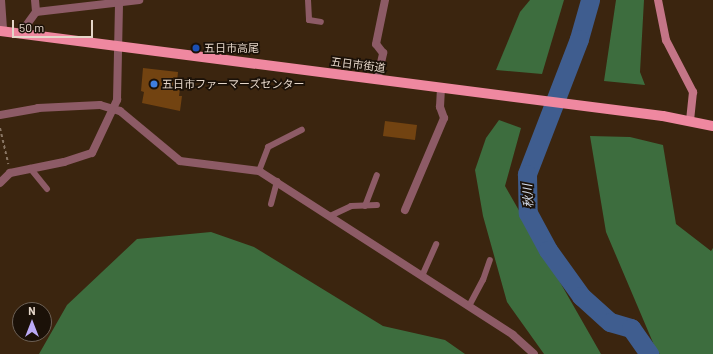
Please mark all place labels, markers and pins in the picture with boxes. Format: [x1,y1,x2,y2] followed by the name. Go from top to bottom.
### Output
[204,41,259,55] place label: 五日市高尾
[191,43,201,53] marker: 五日市高尾
[162,77,305,91] place label: 五日市ファーマーズセンター
[149,79,159,89] marker: 五日市ファーマーズセンター

